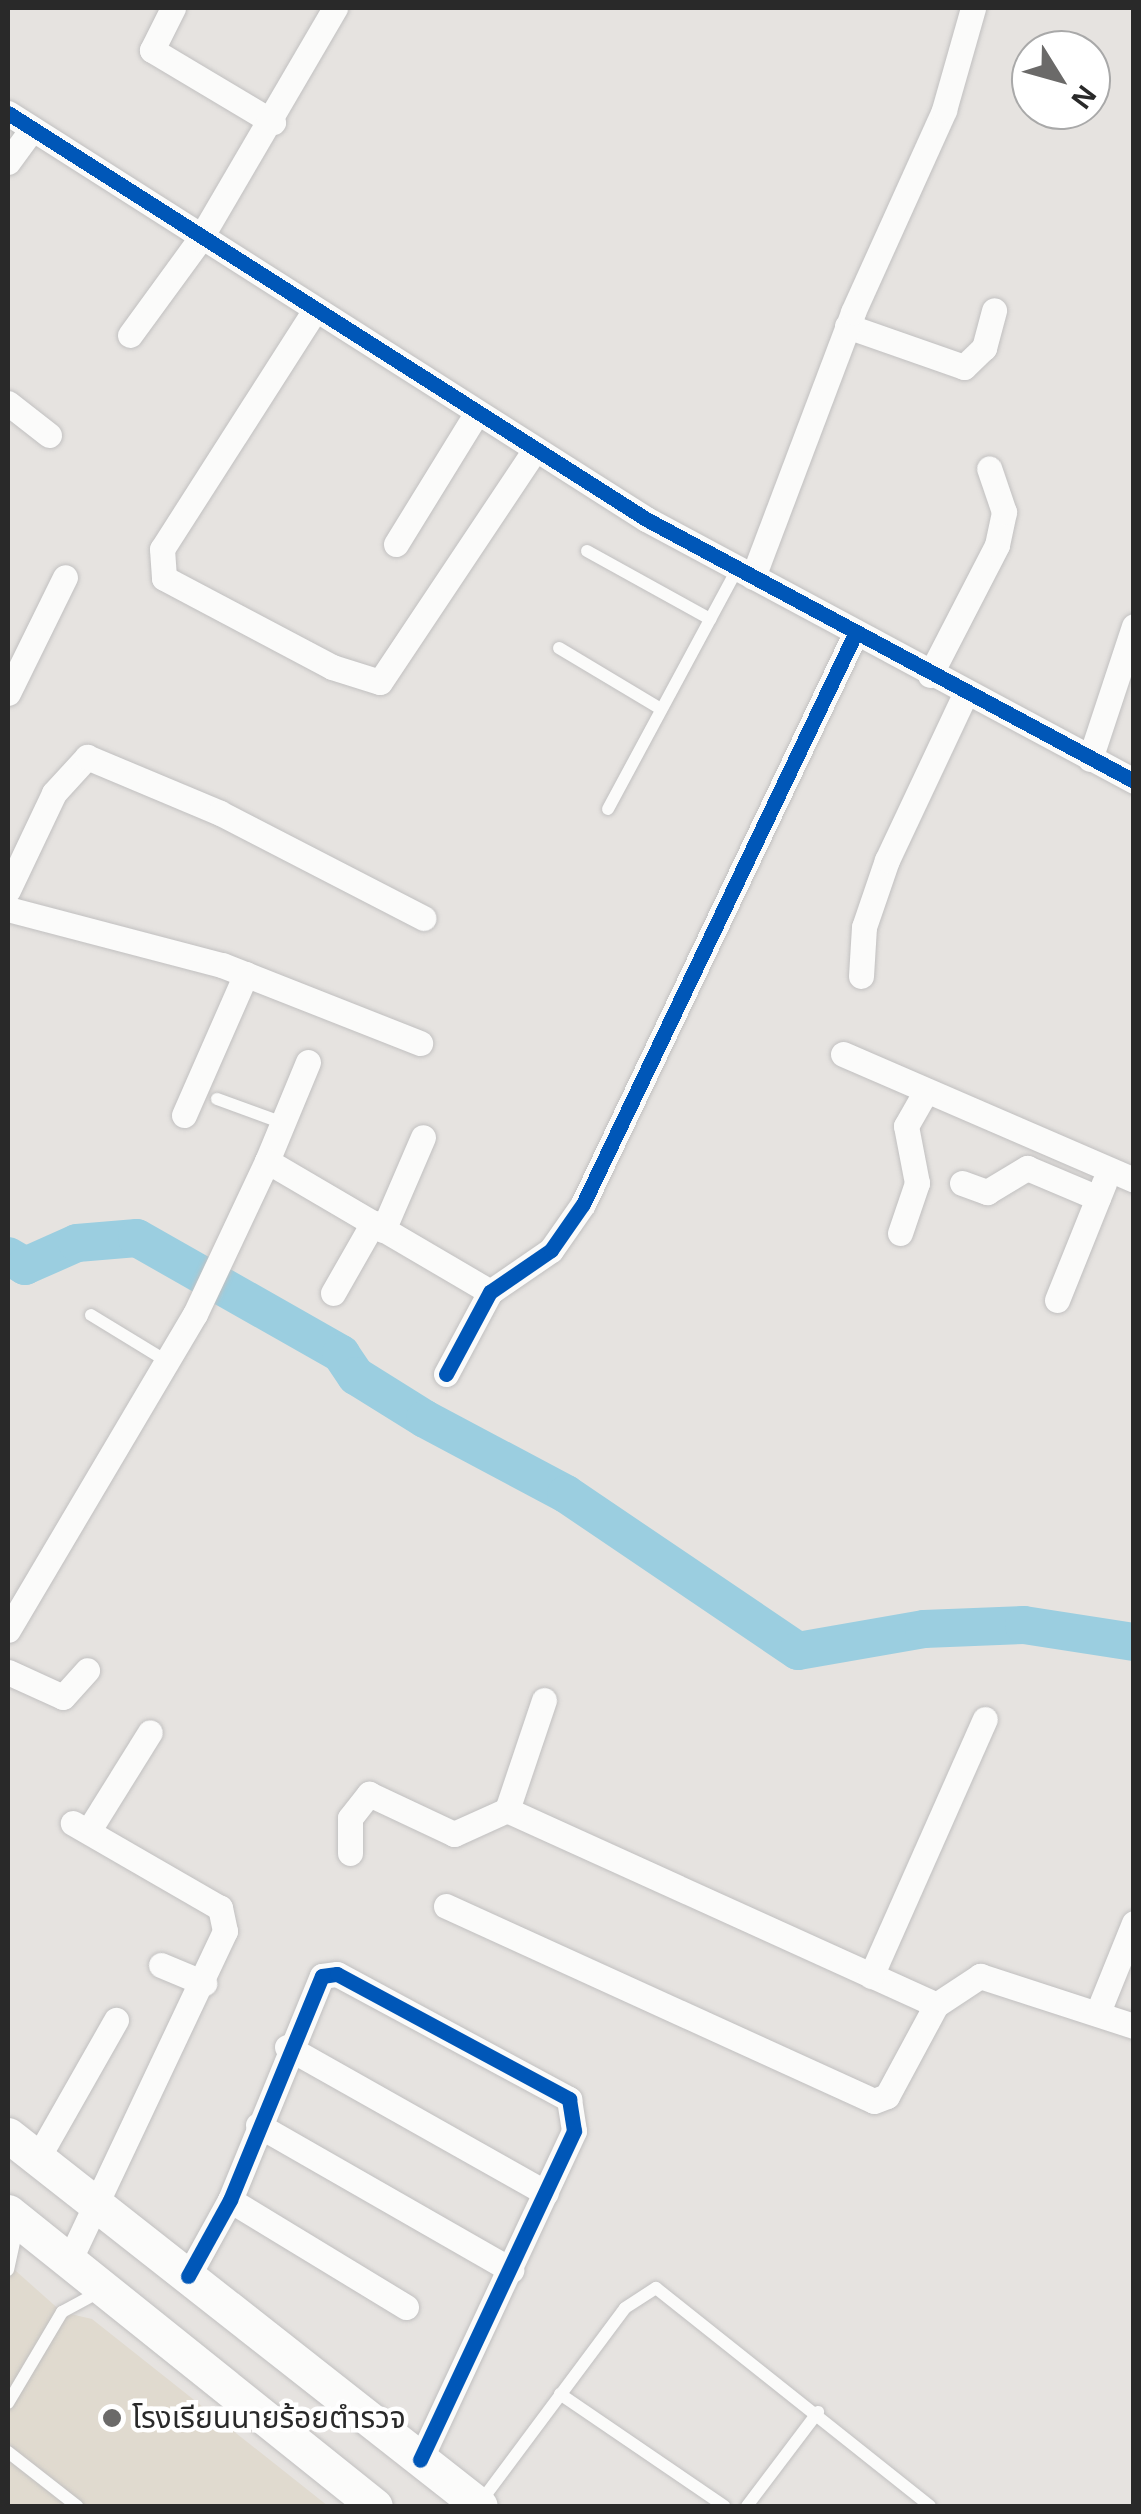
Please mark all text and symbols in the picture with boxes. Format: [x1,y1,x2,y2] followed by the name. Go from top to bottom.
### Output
[1011,30,1111,130] north arrow
[1065,80,1102,115] text: N
[132,2400,406,2436] place label: โรงเรียนนายร้อยตำรวจ
[101,2407,123,2429] marker: โรงเรียนนายร้อยตำรวจ

